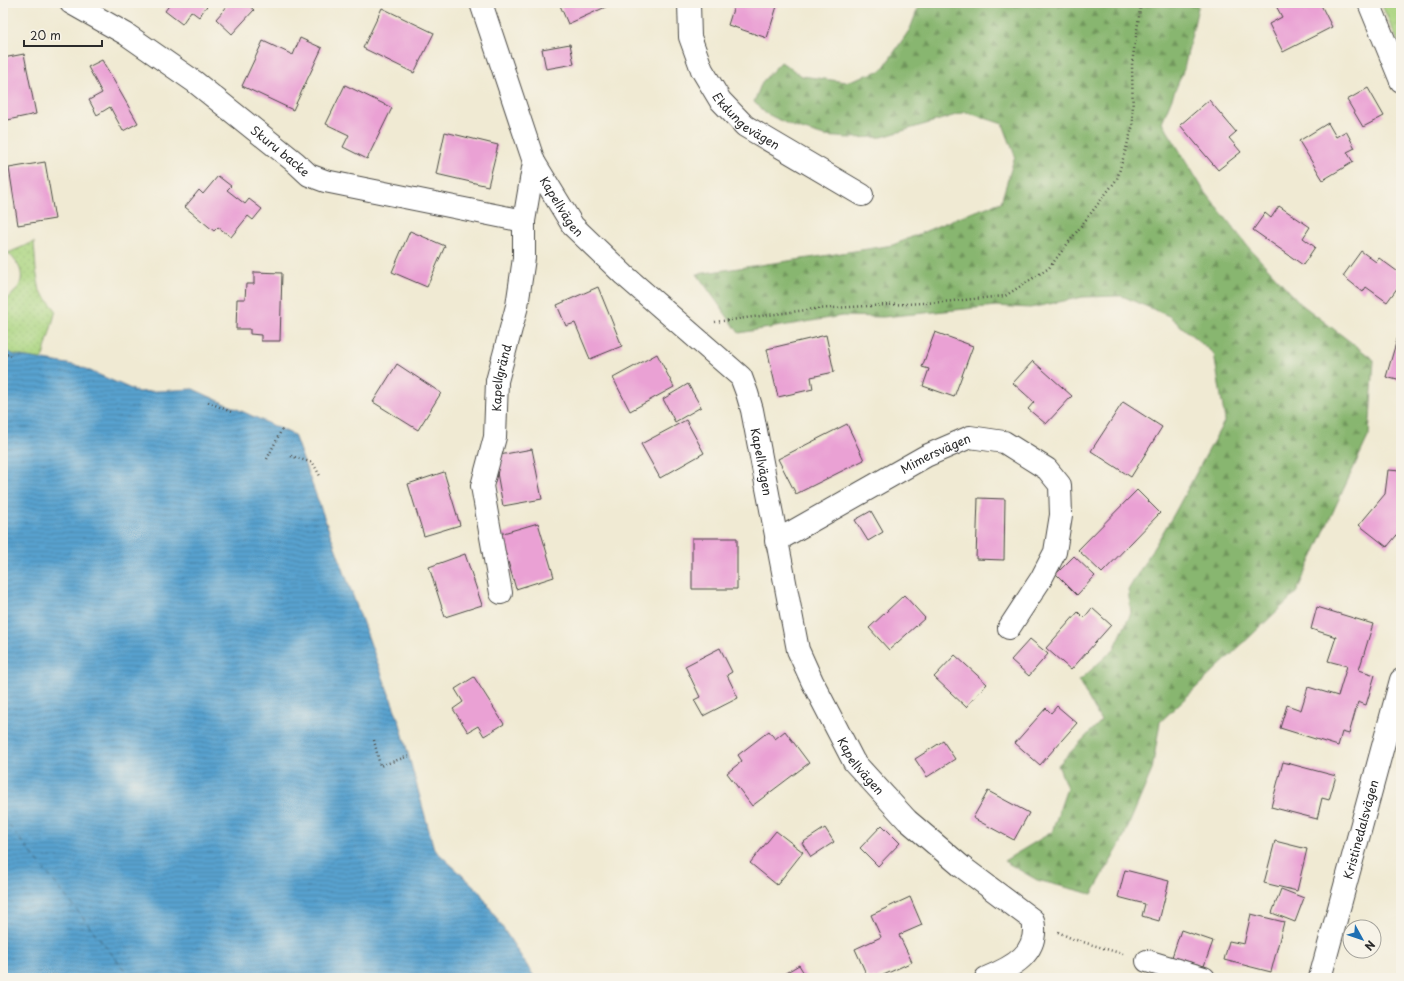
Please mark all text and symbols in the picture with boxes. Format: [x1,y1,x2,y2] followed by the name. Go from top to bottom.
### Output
[24,22,102,48] scale bar
[30,26,61,44] text: 20 m
[708,89,783,154] street label: Ekdungevägen
[247,121,314,181] street label: Skuru backe
[536,173,588,241] street label: Kapellvägen
[487,342,516,412] street label: Kapellgränd
[747,426,777,497] street label: Kapellvägen
[897,429,973,478] street label: Mimersvägen
[834,734,888,799] street label: Kapellvägen
[1338,778,1382,881] street label: Kristinedalsvägen
[1342,919,1382,959] north arrow
[1361,937,1379,955] text: N

